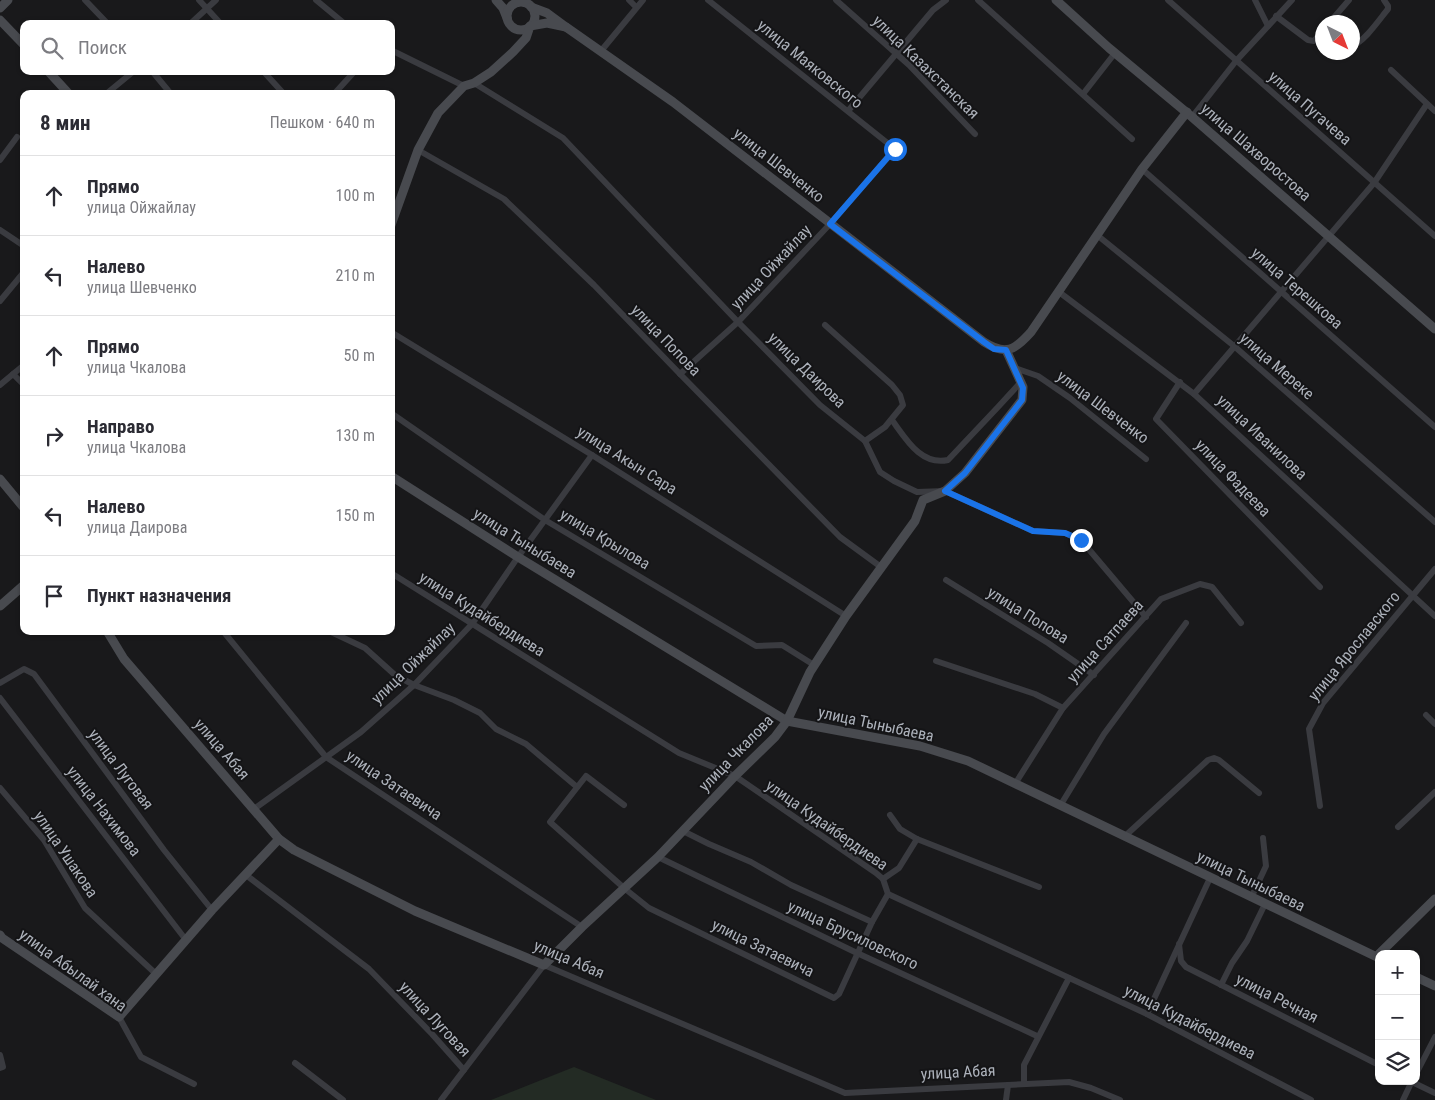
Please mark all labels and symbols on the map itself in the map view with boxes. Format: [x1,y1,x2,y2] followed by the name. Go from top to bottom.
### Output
[869,11,983,123] street label: улица Казахстанская
[1315,15,1360,60] north arrow
[753,16,867,112] street label: улица Маяковского
[1265,67,1355,149] street label: улица Пугачева
[1197,99,1315,205] street label: улица Шахворостова
[730,124,828,206] street label: улица Шевченко
[884,138,907,161] route start
[727,220,815,313] street label: улица Ойжайлау
[1247,243,1347,333] street label: улица Терешкова
[627,300,705,380] street label: улица Попова
[764,328,850,412] street label: улица Даирова
[1236,329,1318,403] street label: улица Мереке
[1053,366,1153,448] street label: улица Шевченко
[1213,390,1311,484] street label: улица Иванилова
[574,422,680,498] street label: улица Акын Сара
[1191,435,1275,521] street label: улица Фадеева
[470,504,580,582] street label: улица Тыныбаева
[556,505,654,573] street label: улица Крылова
[1070,529,1093,552] route end
[416,568,548,660] street label: улица Кудайбердиева
[984,583,1072,647] street label: улица Попова
[1304,587,1404,705] street label: улица Ярославского
[1063,596,1147,686] street label: улица Сатпаева
[367,618,459,708] street label: улица Ойжайлау
[816,702,936,746] street label: улица Тыныбаева
[695,711,777,795] street label: улица Чкалова
[190,715,254,783] street label: улица Абая
[84,725,158,813] street label: улица Луговая
[342,746,446,824] street label: улица Затаевича
[63,762,145,860] street label: улица Нахимова
[762,776,892,874] street label: улица Кудайбердиева
[30,807,102,901] street label: улица Ушакова
[1194,847,1308,915] street label: улица Тыныбаева
[785,896,921,974] street label: улица Брусиловского
[709,915,817,981] street label: улица Затаевича
[15,925,131,1015] street label: улица Абылай хана
[531,936,607,982] street label: улица Абая
[1233,969,1321,1027] street label: улица Речная
[395,977,475,1061] street label: улица Луговая
[1121,981,1259,1063] street label: улица Кудайбердиева
[920,1061,996,1083] street label: улица Абая

